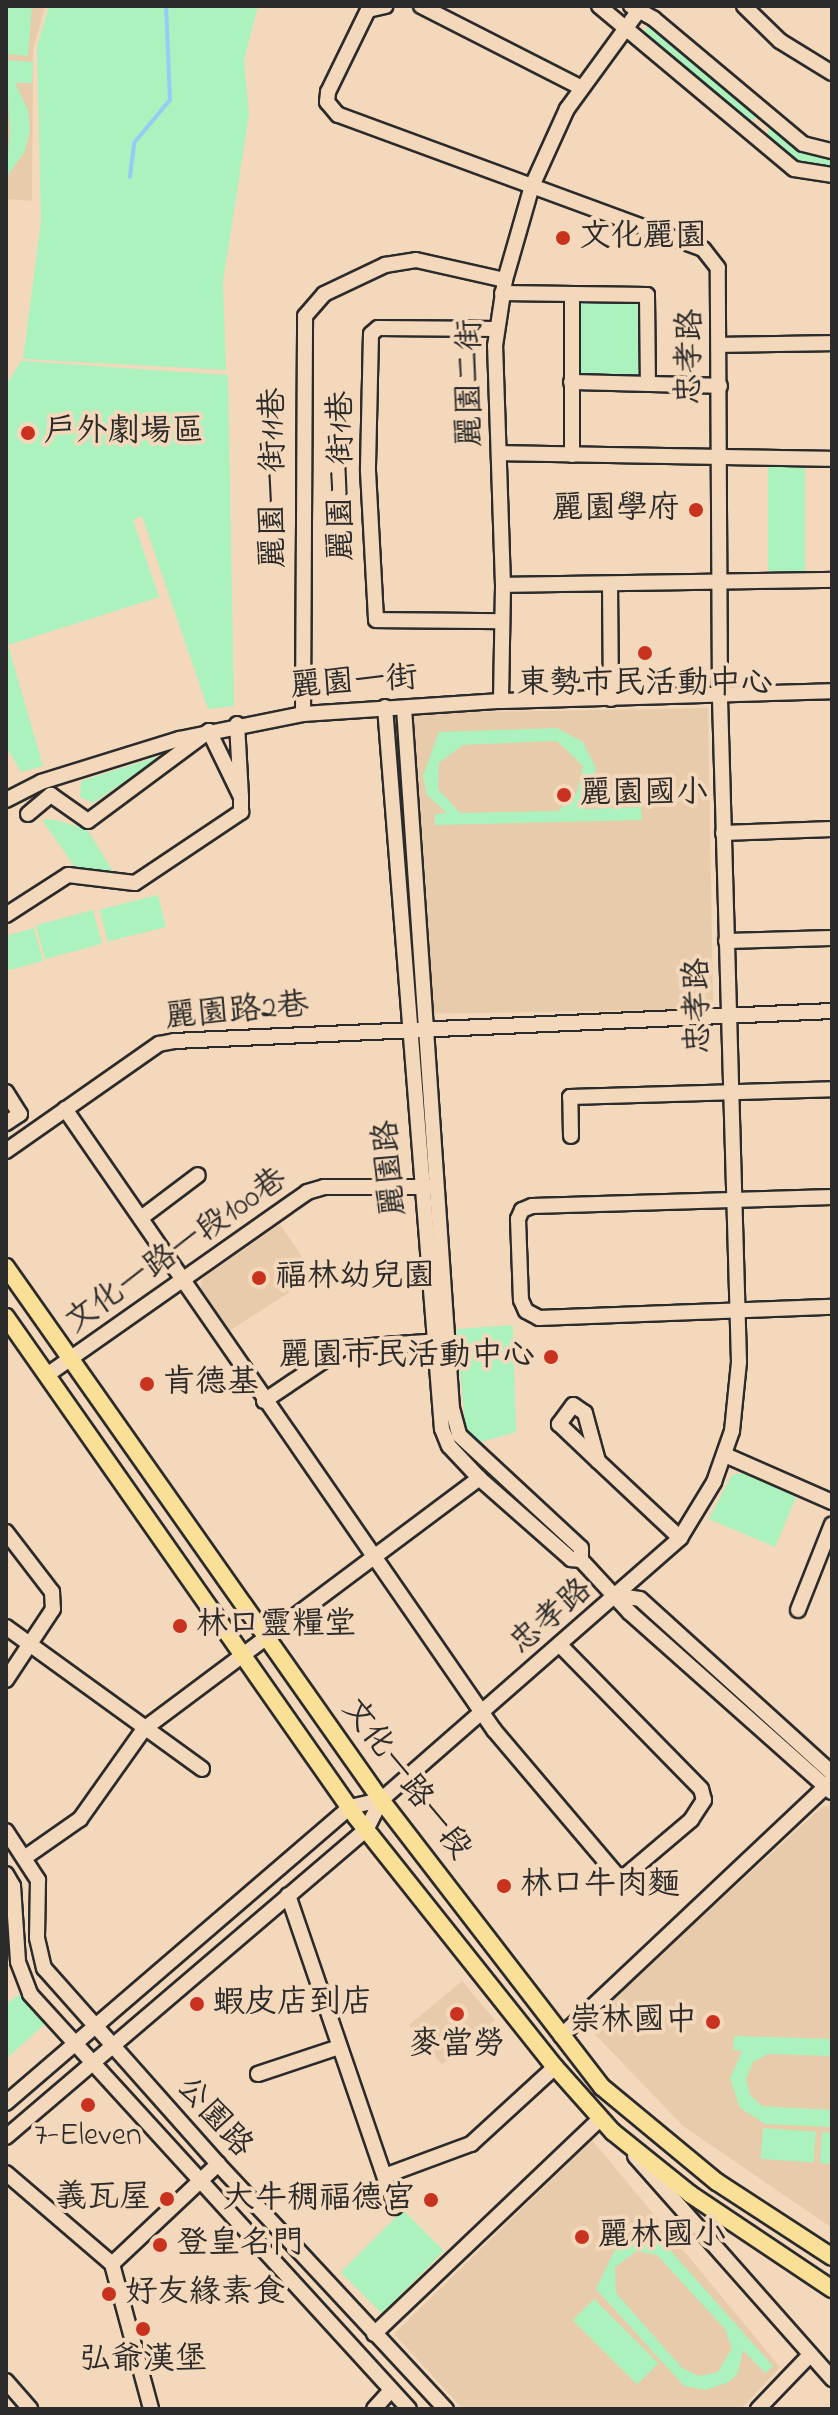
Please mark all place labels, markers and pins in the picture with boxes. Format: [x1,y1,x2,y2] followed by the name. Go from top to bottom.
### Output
[579,219,707,257] place label: 文化麗園
[554,229,572,247] marker: 文化麗園
[44,414,204,452] place label: 戶外劇場區
[19,424,37,442] marker: 戶外劇場區
[552,491,680,529] place label: 麗園學府
[687,501,705,519] marker: 麗園學府
[636,644,654,662] marker: 東勢市民活動中心
[517,666,773,704] place label: 東勢市民活動中心
[580,776,708,814] place label: 麗園國小
[555,786,573,804] marker: 麗園國小
[275,1259,435,1297] place label: 福林幼兒園
[250,1269,268,1287] marker: 福林幼兒園
[279,1338,535,1376] place label: 麗園市民活動中心
[542,1348,560,1366] marker: 麗園市民活動中心
[163,1365,259,1403] place label: 肯德基
[138,1375,156,1393] marker: 肯德基
[196,1607,356,1645] place label: 林口靈糧堂
[171,1617,189,1635] marker: 林口靈糧堂
[520,1867,680,1905] place label: 林口牛肉麵
[495,1877,513,1895] marker: 林口牛肉麵
[213,1985,373,2023] place label: 蝦皮店到店
[188,1995,206,2013] marker: 蝦皮店到店
[569,2003,697,2041] place label: 崇林國中
[448,2005,466,2023] marker: 麥當勞
[704,2013,722,2031] marker: 崇林國中
[409,2027,505,2065] place label: 麥當勞
[79,2096,97,2114] marker: 7-Eleven
[34,2118,142,2156] place label: 7-Eleven
[55,2180,151,2218] place label: 義瓦屋
[223,2181,415,2219] place label: 大牛稠福德宮
[158,2190,176,2208] marker: 義瓦屋
[422,2191,440,2209] marker: 大牛稠福德宮
[598,2218,726,2256] place label: 麗林國小
[176,2226,304,2264] place label: 登皇名門
[573,2228,591,2246] marker: 麗林國小
[151,2236,169,2254] marker: 登皇名門
[125,2275,285,2313] place label: 好友緣素食
[100,2285,118,2303] marker: 好友緣素食
[134,2320,152,2338] marker: 弘爺漢堡
[79,2342,207,2380] place label: 弘爺漢堡

